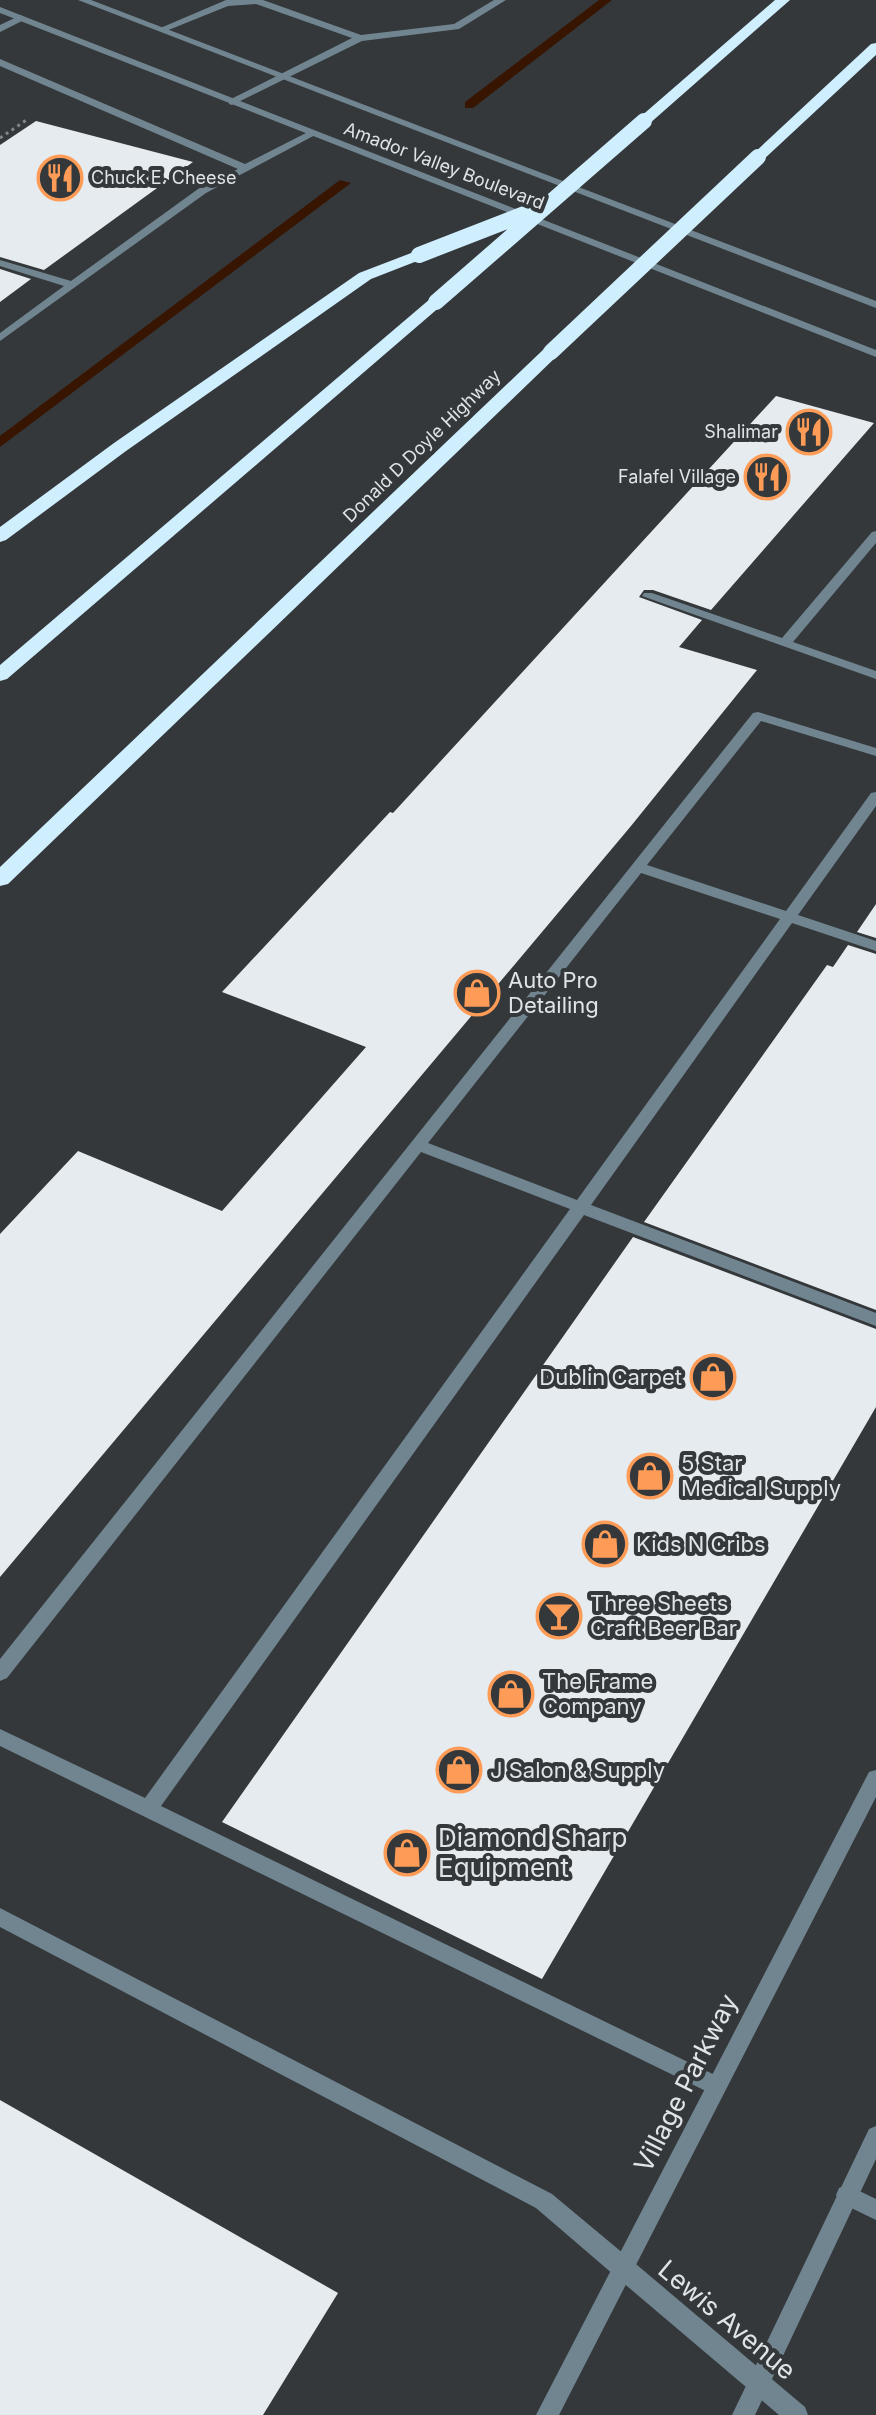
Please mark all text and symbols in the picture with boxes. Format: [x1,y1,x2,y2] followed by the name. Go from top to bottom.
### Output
[341,118,547,213] street label: Amador Valley Boulevard
[36,154,84,202] restaurant icon: Chuck E. Cheese
[91,167,237,188] place label: Chuck E. Cheese
[339,365,505,526] street label: Donald D Doyle Highway
[785,408,833,456] restaurant icon: Shalimar
[704,421,778,442] place label: Shalimar
[743,453,791,501] restaurant icon: Falafel Village
[618,466,736,487] place label: Falafel Village
[508,967,599,1018] place label: Auto Pro Detailing
[453,969,501,1017] shop icon: Auto Pro Detailing
[689,1353,737,1401] shop icon: Dublin Carpet
[539,1364,682,1390] place label: Dublin Carpet
[681,1450,841,1501] place label: 5 Star Medical Supply
[626,1452,674,1500] shop icon: 5 Star Medical Supply
[581,1520,629,1568] shop icon: Kids N Cribs
[636,1531,766,1557] place label: Kids N Cribs
[590,1590,737,1641] place label: Three Sheets Craft Beer Bar
[535,1592,583,1640] bar icon: Three Sheets Craft Beer Bar
[542,1668,653,1719] place label: The Frame Company
[487,1670,535,1718] shop icon: The Frame Company
[435,1746,483,1794] shop icon: J Salon & Supply
[490,1757,665,1783] place label: J Salon & Supply
[438,1822,627,1883] place label: Diamond Sharp Equipment
[383,1829,431,1877] shop icon: Diamond Sharp Equipment
[627,1989,744,2177] street label: Village Parkway
[652,2253,802,2386] street label: Lewis Avenue

